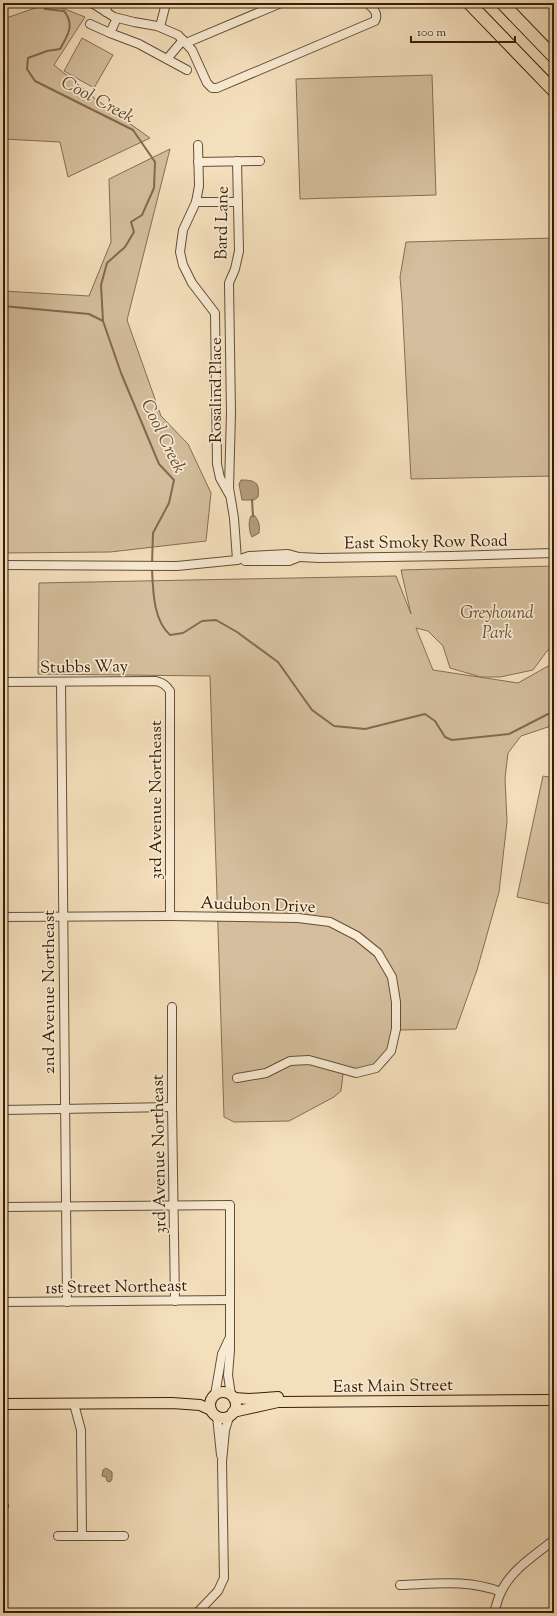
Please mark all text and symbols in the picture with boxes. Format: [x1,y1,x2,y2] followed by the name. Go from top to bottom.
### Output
[411,18,515,44] scale bar
[417,24,446,42] text: 100 m
[56,71,138,131] water label: Cool Creek
[210,186,236,260] street label: Bard Lane
[205,337,229,443] street label: Rosalind Place
[133,395,191,478] water label: Cool Creek
[344,530,508,556] street label: East Smoky Row Road
[460,602,534,646] park label: Greyhound Park
[40,655,129,681] street label: Stubbs Way
[145,720,169,880] street label: 3rd Avenue Northeast
[200,892,316,920] street label: Audubon Drive
[38,910,62,1074] street label: 2nd Avenue Northeast
[147,1074,173,1234] street label: 3rd Avenue Northeast
[45,1275,188,1301] street label: 1st Street Northeast
[333,1374,453,1400] street label: East Main Street

